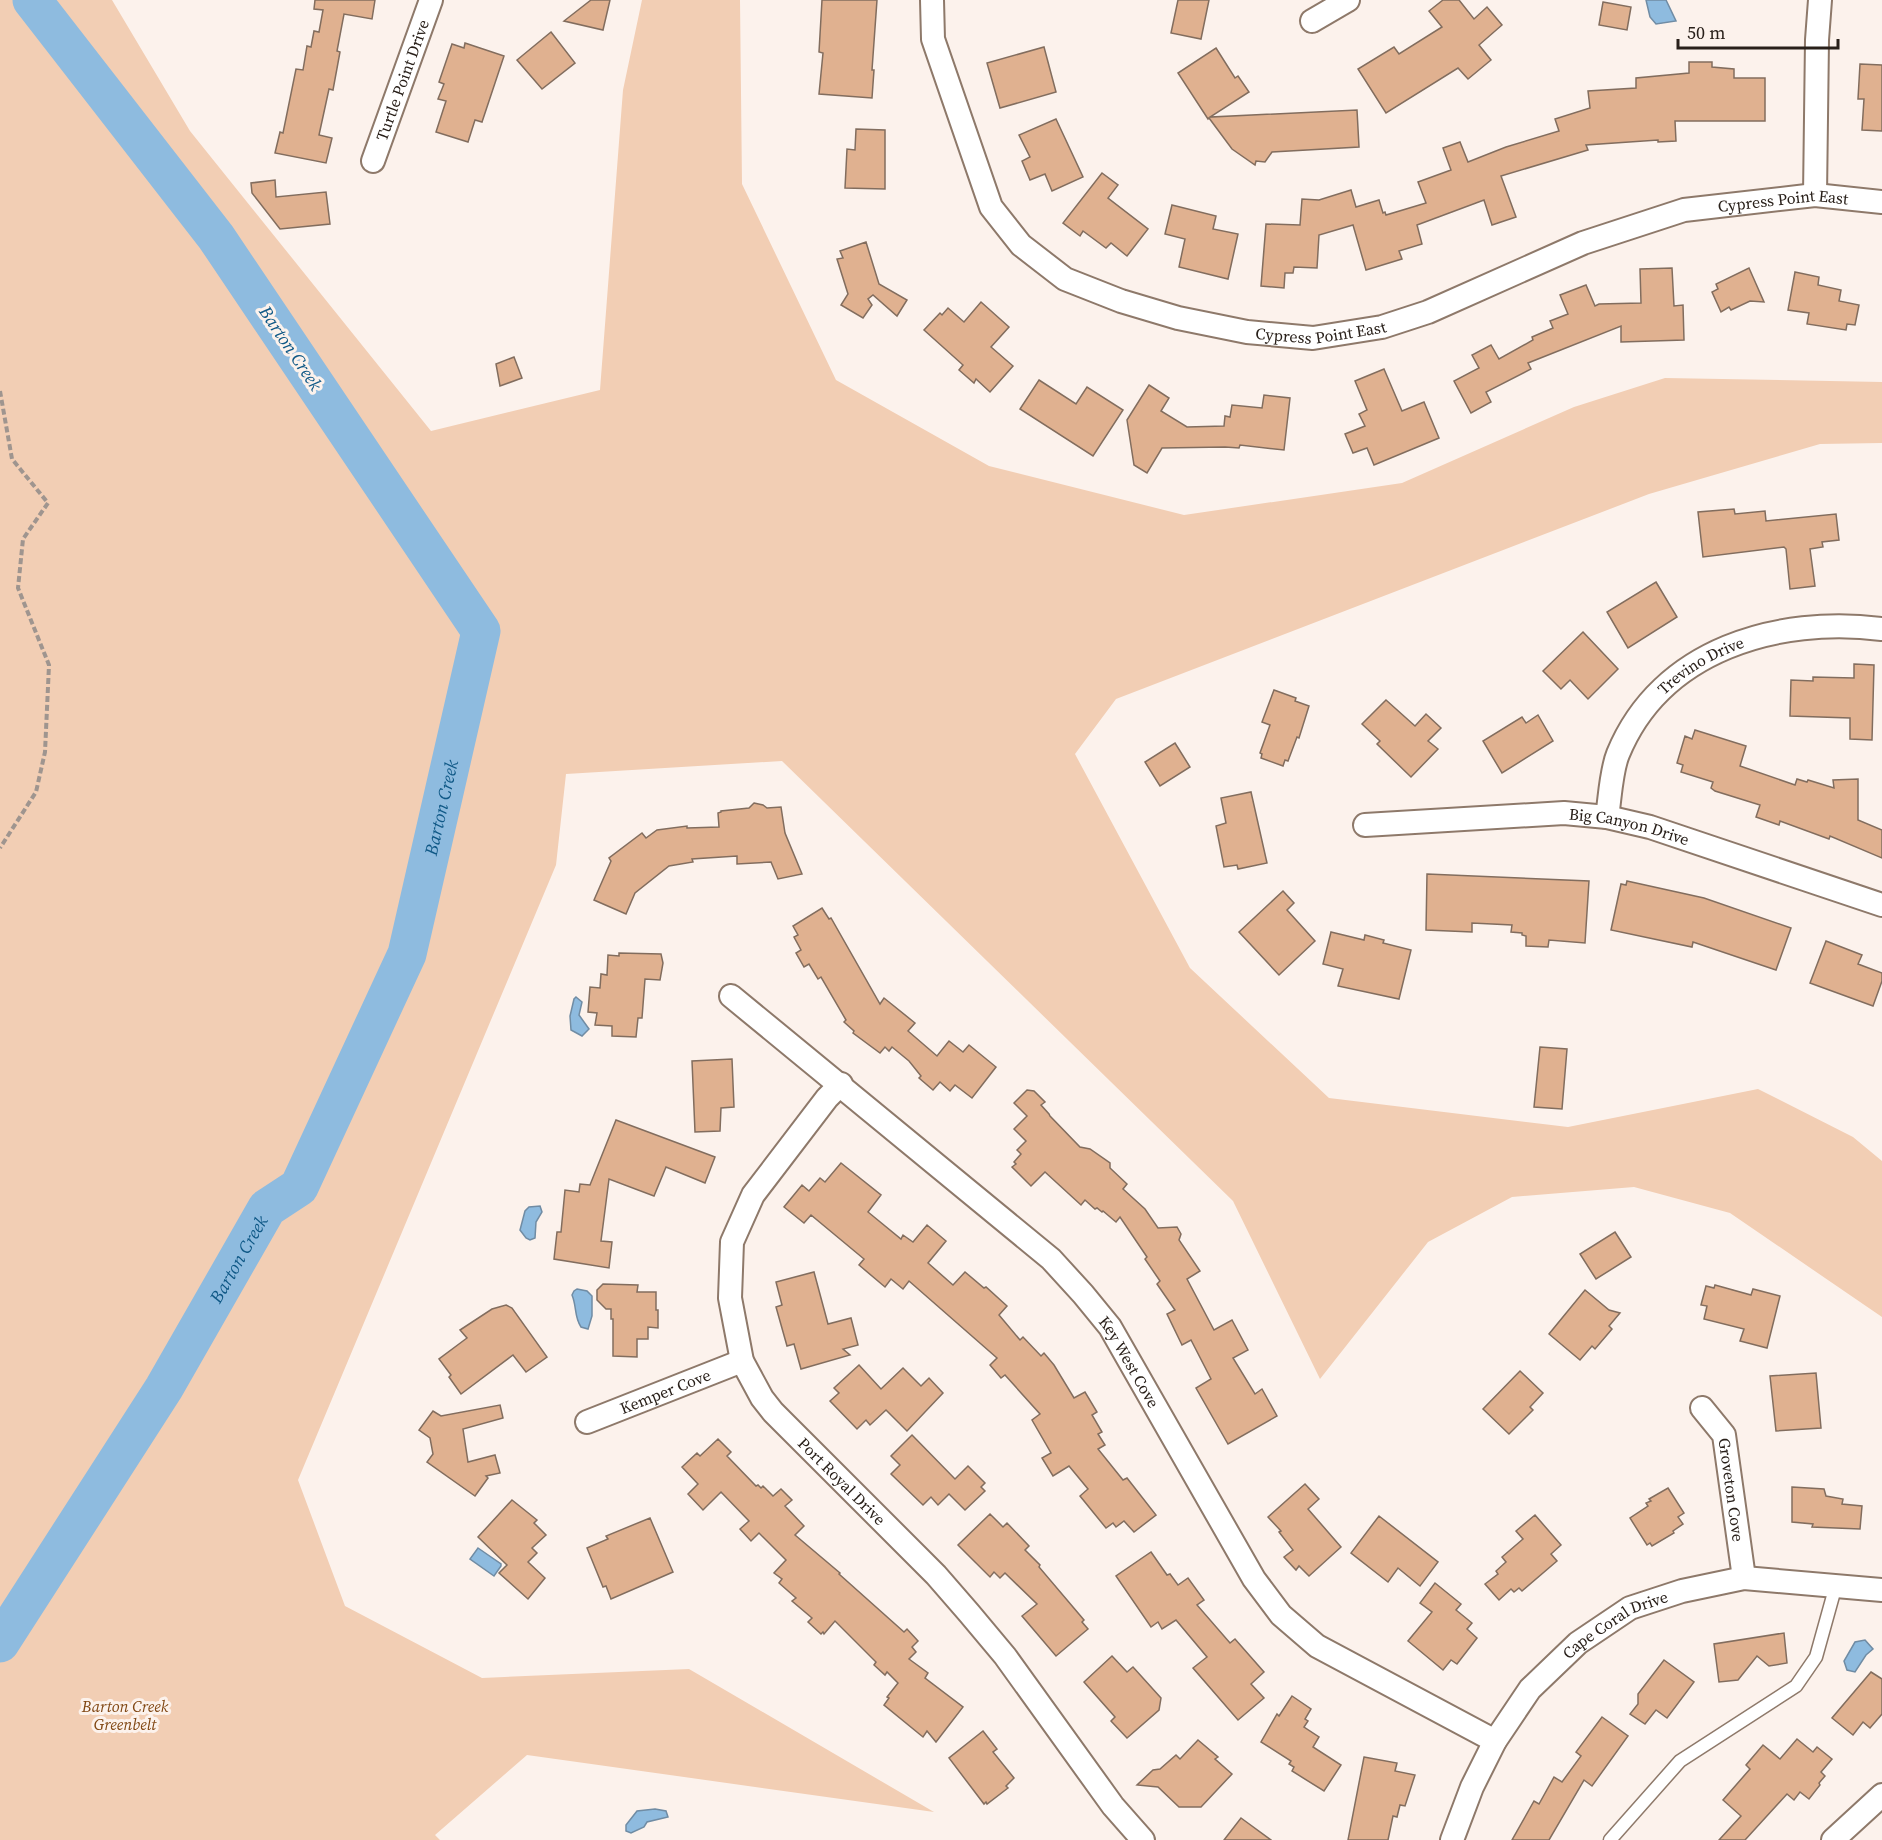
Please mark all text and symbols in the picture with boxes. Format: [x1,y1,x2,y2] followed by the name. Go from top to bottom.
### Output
[1678,12,1838,50] scale bar
[370,16,434,144] street label: Turtle Point Drive
[1687,20,1725,45] text: 50 m
[1717,184,1850,217] street label: Cypress Point East
[253,300,329,396] water label: Barton Creek
[1255,315,1390,349] street label: Cypress Point East
[1652,631,1747,699] street label: Trevino Drive
[417,757,464,859] water label: Barton Creek
[1568,803,1692,850] street label: Big Canyon Drive
[202,1210,273,1308] water label: Barton Creek
[1094,1311,1165,1412] street label: Key West Cove
[617,1364,714,1419] street label: Kemper Cove
[793,1432,891,1530] street label: Port Royal Drive
[1714,1436,1750,1543] street label: Groveton Cove
[1557,1585,1671,1664] street label: Cape Coral Drive
[81,1695,169,1735] park label: Barton Creek Greenbelt

